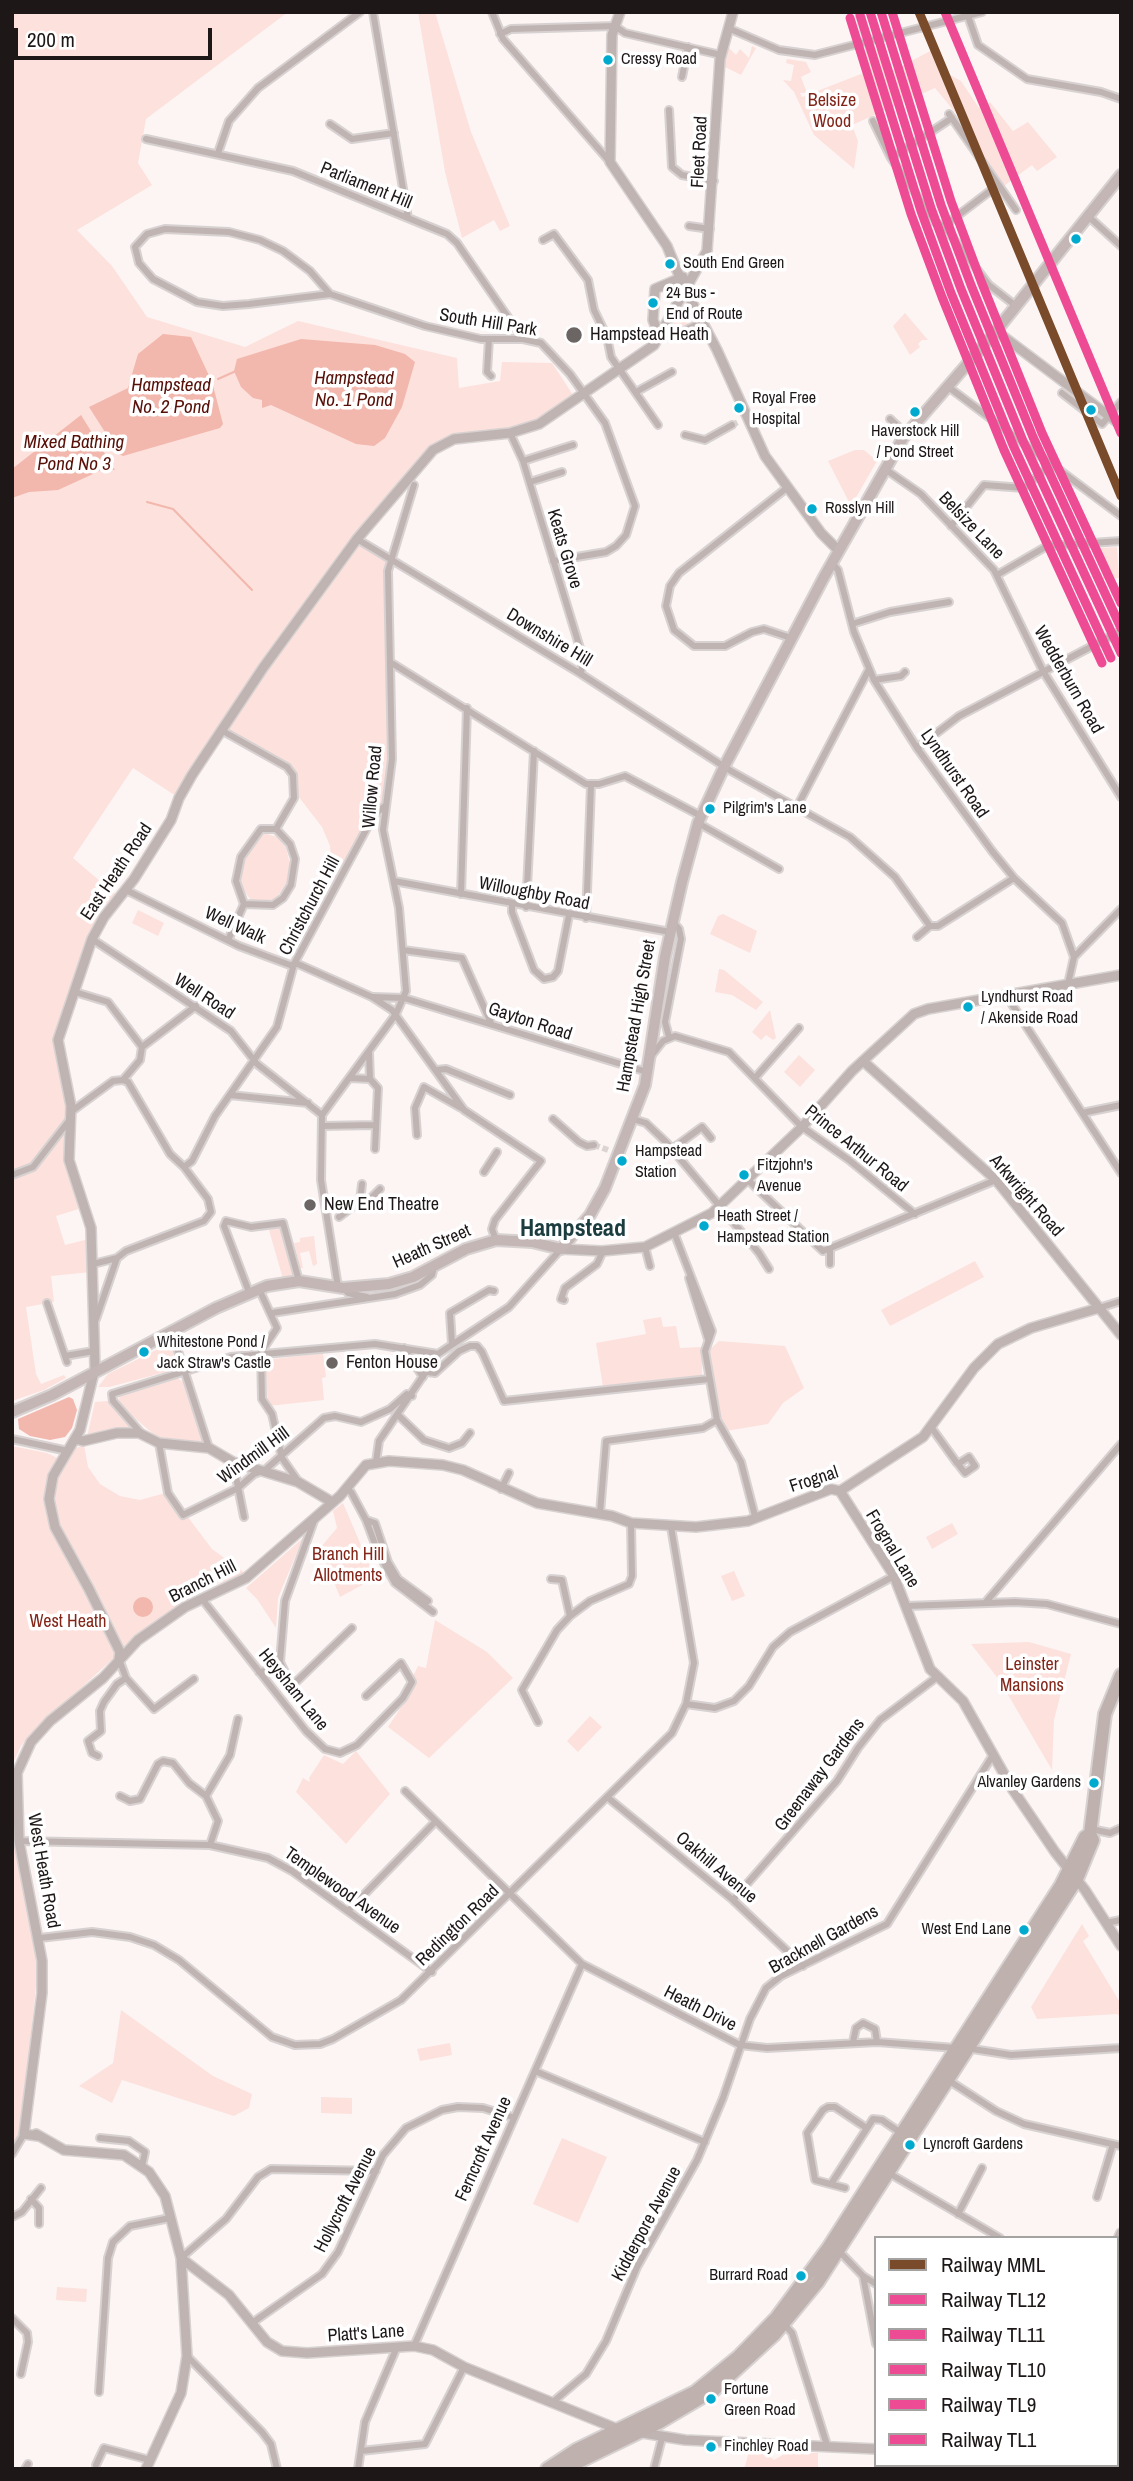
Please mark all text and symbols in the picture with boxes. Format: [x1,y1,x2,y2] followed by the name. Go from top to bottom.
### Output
[18,14,215,58] scale bar
[27,25,75,54] text: 200 m
[621,50,697,70] place label: Cressy Road
[601,53,615,67] marker: Cressy Road
[808,90,856,132] park label: Belsize Wood
[687,115,713,189] street label: Fleet Road
[317,158,415,214] street label: Parliament Hill
[1069,232,1083,246] unlabelled marker
[683,254,784,274] place label: South End Green
[663,257,677,271] marker: South End Green
[666,284,743,322] place label: 24 Bus - End of Route
[646,296,660,310] marker: 24 Bus - End of Route
[438,305,538,341] street label: South Hill Park
[590,324,709,346] place label: Hampstead Heath
[564,325,584,345] marker: Hampstead Heath
[314,368,394,412] water label: Hampstead No. 1 Pond
[131,375,211,419] water label: Hampstead No. 2 Pond
[752,389,816,427] place label: Royal Free Hospital
[732,401,746,415] marker: Royal Free Hospital
[1084,403,1098,417] unlabelled marker
[908,405,922,419] marker: Haverstock Hill / Pond Street
[871,422,959,460] place label: Haverstock Hill / Pond Street
[24,432,124,476] water label: Mixed Bathing Pond No 3
[934,488,1008,564] street label: Belsize Lane
[825,499,894,519] place label: Rosslyn Hill
[805,502,819,516] marker: Rosslyn Hill
[542,507,586,591] street label: Keats Grove
[502,604,596,672] street label: Downshire Hill
[1029,622,1107,738] street label: Wedderburn Road
[915,725,993,823] street label: Lyndhurst Road
[359,745,387,829] street label: Willow Road
[723,799,806,819] place label: Pilgrim's Lane
[703,802,717,816] marker: Pilgrim's Lane
[77,819,157,925] street label: East Heath Road
[275,853,345,959] street label: Christchurch Hill
[477,873,591,915] street label: Willoughby Road
[201,903,269,949] street label: Well Walk
[613,938,661,1094] street label: Hampstead High Street
[170,969,238,1025] street label: Well Road
[981,988,1078,1026] place label: Lyndhurst Road / Akenside Road
[485,998,575,1046] street label: Gayton Road
[961,1000,975,1014] marker: Lyndhurst Road / Akenside Road
[800,1101,912,1197] street label: Prince Arthur Road
[635,1142,702,1180] place label: Hampstead Station
[984,1151,1068,1241] street label: Arkwright Road
[615,1154,629,1168] marker: Hampstead Station
[757,1156,813,1194] place label: Fitzjohn's Avenue
[737,1168,751,1182] marker: Fitzjohn's Avenue
[324,1194,439,1216] place label: New End Theatre
[302,1197,318,1213] marker: New End Theatre
[717,1207,829,1245] place label: Heath Street / Hampstead Station
[520,1216,626,1244] district label: Hampstead
[697,1219,711,1233] marker: Heath Street / Hampstead Station
[390,1220,474,1274] street label: Heath Street
[157,1333,271,1371] place label: Whitestone Pond / Jack Straw's Castle
[137,1345,151,1359] marker: Whitestone Pond / Jack Straw's Castle
[346,1352,438,1374] place label: Fenton House
[324,1355,340,1371] marker: Fenton House
[214,1423,294,1489] street label: Windmill Hill
[787,1462,841,1498] street label: Frognal
[860,1506,924,1592] street label: Frognal Lane
[312,1544,384,1586] park label: Branch Hill Allotments
[166,1556,240,1608] street label: Branch Hill
[30,1611,106,1633] park label: West Heath
[253,1645,333,1735] street label: Heysham Lane
[1000,1654,1064,1696] park label: Leinster Mansions
[770,1714,870,1836] street label: Greenaway Gardens
[977,1773,1081,1793] place label: Alvanley Gardens
[1087,1776,1101,1790] marker: Alvanley Gardens
[22,1812,64,1930] street label: West Heath Road
[671,1828,761,1908] street label: Oakhill Avenue
[280,1843,404,1939] street label: Templewood Avenue
[412,1881,504,1971] street label: Redington Road
[766,1901,882,1979] street label: Bracknell Gardens
[922,1920,1011,1940] place label: West End Lane
[1017,1923,1031,1937] marker: West End Lane
[660,1982,740,2036] street label: Heath Drive
[451,2093,517,2205] street label: Ferncroft Avenue
[923,2135,1023,2155] place label: Lyncroft Gardens
[903,2138,917,2152] marker: Lyncroft Gardens
[310,2144,382,2256] street label: Hollycroft Avenue
[608,2163,686,2285] street label: Kidderpore Avenue
[874,2236,1119,2467] legend
[941,2250,1045,2279] text: Railway MML
[709,2266,788,2286] place label: Burrard Road
[794,2269,808,2283] marker: Burrard Road
[941,2285,1046,2314] text: Railway TL12
[941,2320,1045,2349] text: Railway TL11
[327,2321,405,2347] street label: Platt's Lane
[941,2355,1046,2384] text: Railway TL10
[724,2380,795,2418] place label: Fortune Green Road
[941,2390,1036,2419] text: Railway TL9
[704,2392,718,2406] marker: Fortune Green Road
[941,2425,1036,2454] text: Railway TL1
[724,2437,809,2457] place label: Finchley Road
[704,2440,718,2454] marker: Finchley Road

